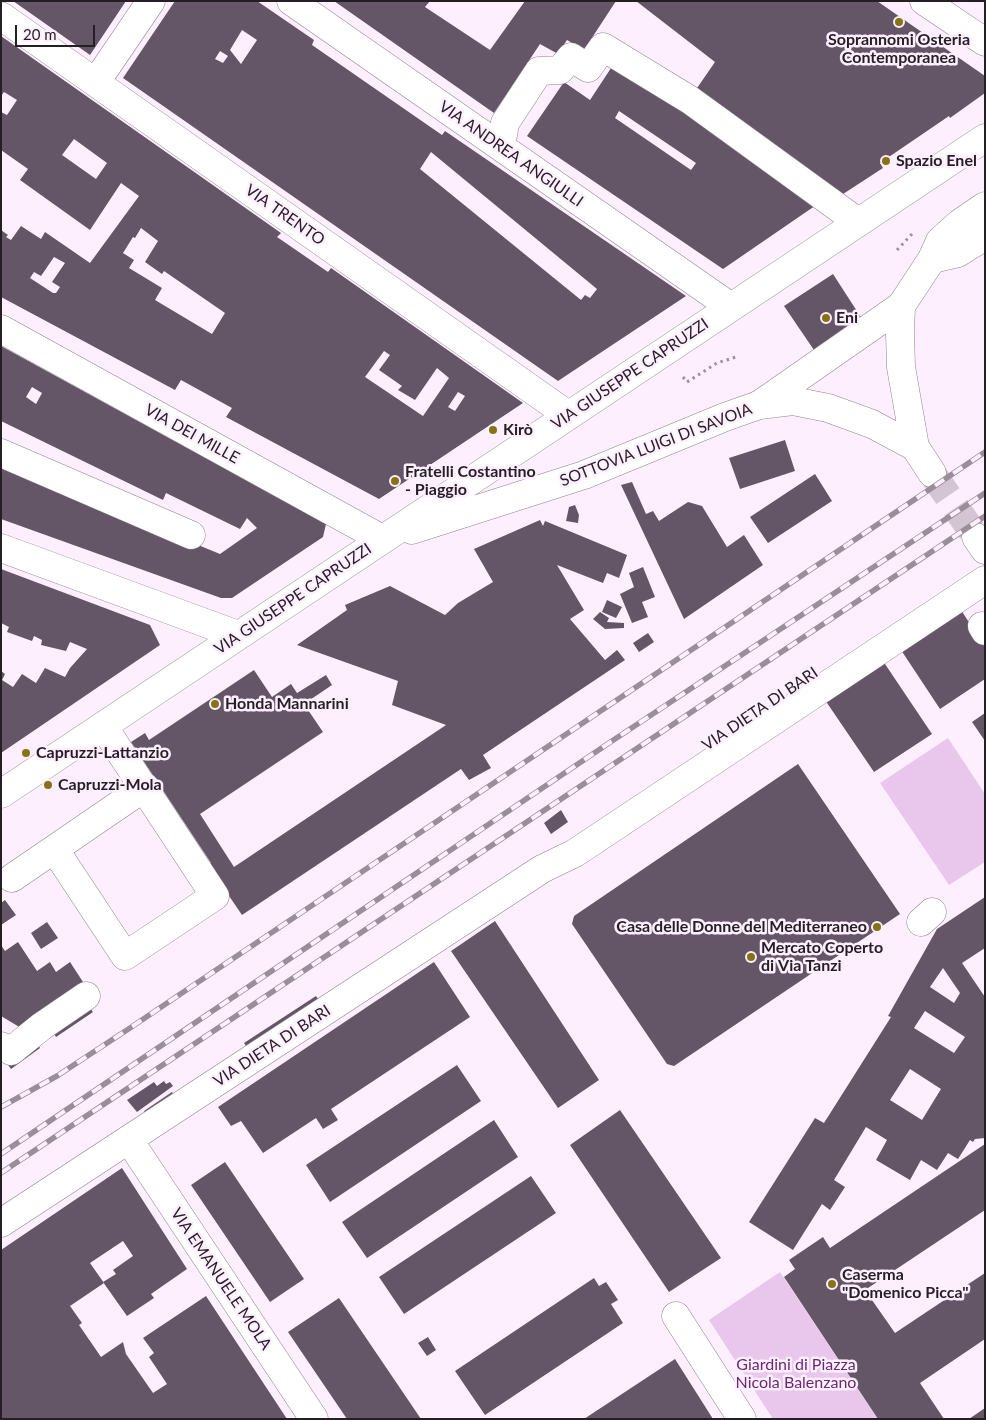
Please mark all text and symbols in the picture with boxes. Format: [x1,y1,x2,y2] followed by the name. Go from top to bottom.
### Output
[18,15,98,47] scale bar
[893,16,905,28] marker: Soprannomi Osteria Contemporanea
[23,25,57,43] text: 20 m
[828,30,970,68] place label: Soprannomi Osteria Contemporanea
[435,97,587,211] street label: VIA ANDREA ANGIULLI
[896,151,977,171] place label: Spazio Enel
[880,155,892,167] marker: Spazio Enel
[241,180,329,250] street label: VIA TRENTO
[836,308,858,328] place label: Eni
[820,312,832,324] marker: Eni
[548,314,712,434] street label: VIA GIUSEPPE CAPRUZZI
[557,399,755,491] street label: SOTTOVIA LUIGI DI SAVOIA
[141,400,243,468] street label: VIA DEI MILLE
[503,420,533,440] place label: Kirò
[487,424,499,436] marker: Kirò
[405,462,536,500] place label: Fratelli Costantino - Piaggio
[389,475,401,487] marker: Fratelli Costantino - Piaggio
[211,539,375,659] street label: VIA GIUSEPPE CAPRUZZI
[698,663,822,755] street label: VIA DIETA DI BARI
[225,694,349,714] place label: Honda Mannarini
[209,698,221,710] marker: Honda Mannarini
[36,743,169,763] place label: Capruzzi-Lattanzio
[20,747,32,759] marker: Capruzzi-Lattanzio
[58,775,162,795] place label: Capruzzi-Mola
[42,779,54,791] marker: Capruzzi-Mola
[616,917,867,937] place label: Casa delle Donne del Mediterraneo
[871,921,883,933] marker: Casa delle Donne del Mediterraneo
[761,938,883,976] place label: Mercato Coperto di Via Tanzi
[745,951,757,963] marker: Mercato Coperto di Via Tanzi
[210,1001,334,1091] street label: VIA DIETA DI BARI
[166,1205,276,1353] street label: VIA EMANUELE MOLA
[842,1265,969,1303] place label: Caserma "Domenico Picca"
[826,1278,838,1290] marker: Caserma "Domenico Picca"
[736,1355,856,1393] park label: Giardini di Piazza Nicola Balenzano

